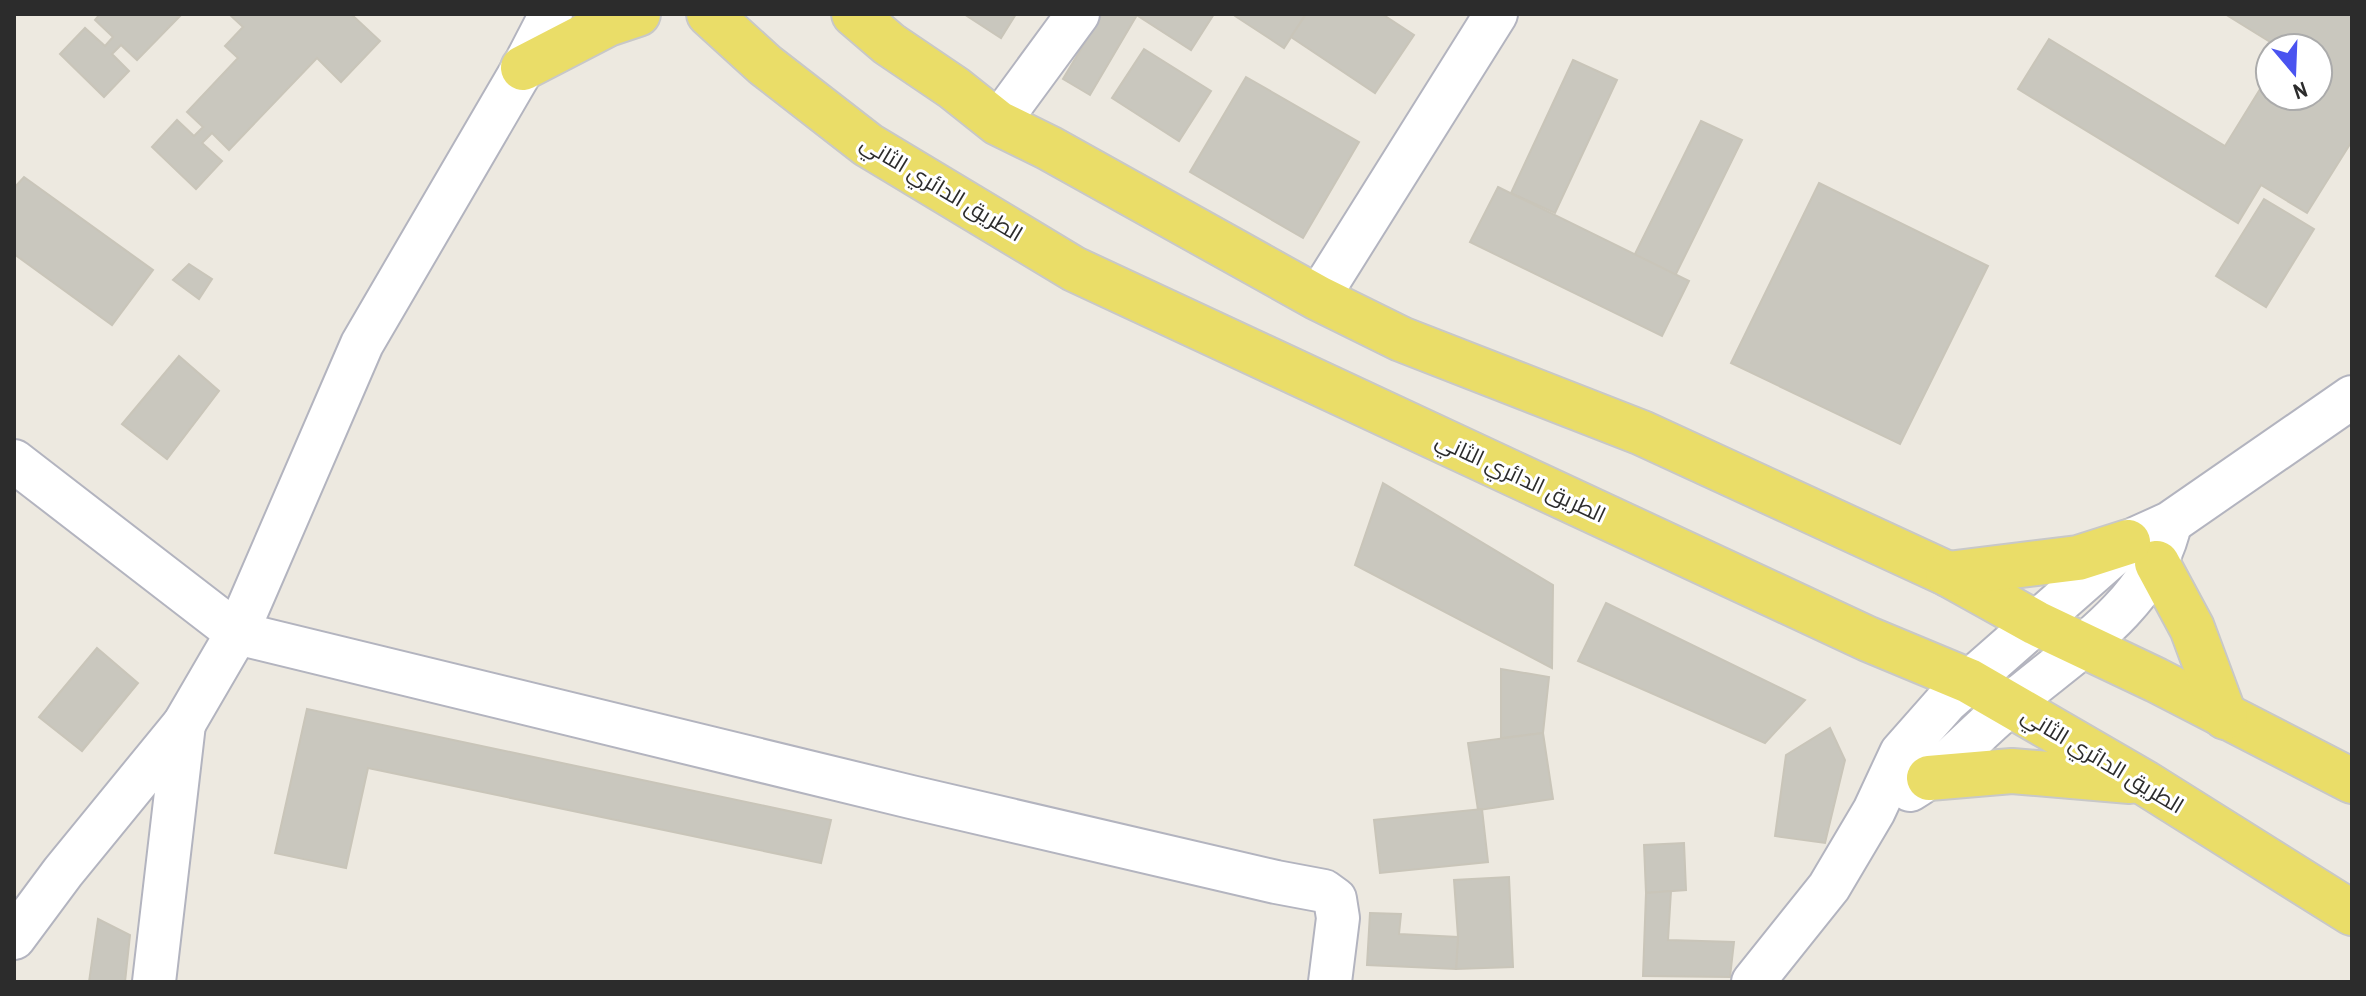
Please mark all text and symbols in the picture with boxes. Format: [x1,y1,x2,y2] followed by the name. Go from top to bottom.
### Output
[2254,32,2334,112] north arrow
[2289,75,2312,107] text: N
[854,128,1029,250] street label: الطريق الدائري الثاني
[1430,424,1611,531] street label: الطريق الدائري الثاني
[2015,700,2190,822] street label: الطريق الدائري الثاني

